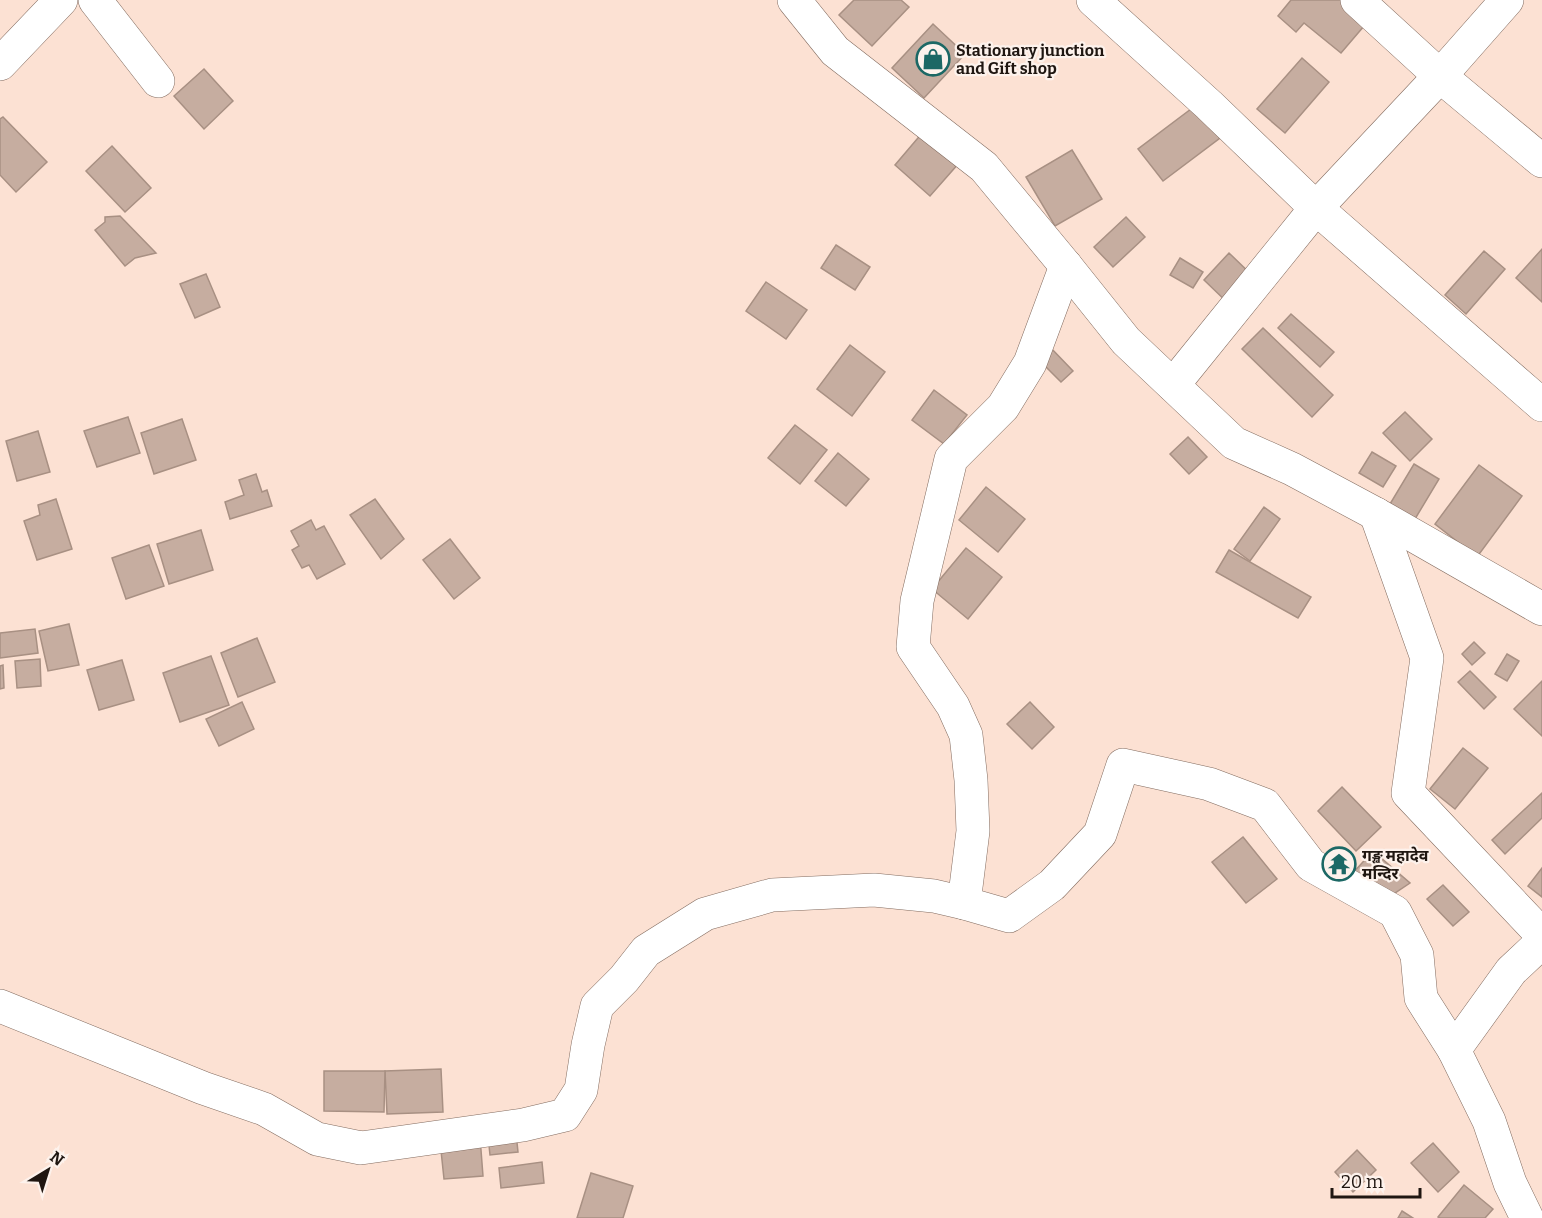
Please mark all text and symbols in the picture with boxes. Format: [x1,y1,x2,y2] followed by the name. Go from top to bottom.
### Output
[915,41,951,77] shop icon: Stationary junction and Gift shop
[956,41,1105,78] place label: Stationary junction and Gift shop
[1321,846,1357,882] temple icon: गङ्खु महादेव मन्दिर
[1362,846,1429,883] place label: गङ्खु महादेव मन्दिर
[18,1140,78,1200] north arrow
[46,1147,68,1170] text: N
[1332,1161,1420,1199] scale bar
[1341,1171,1383,1193] text: 20 m

